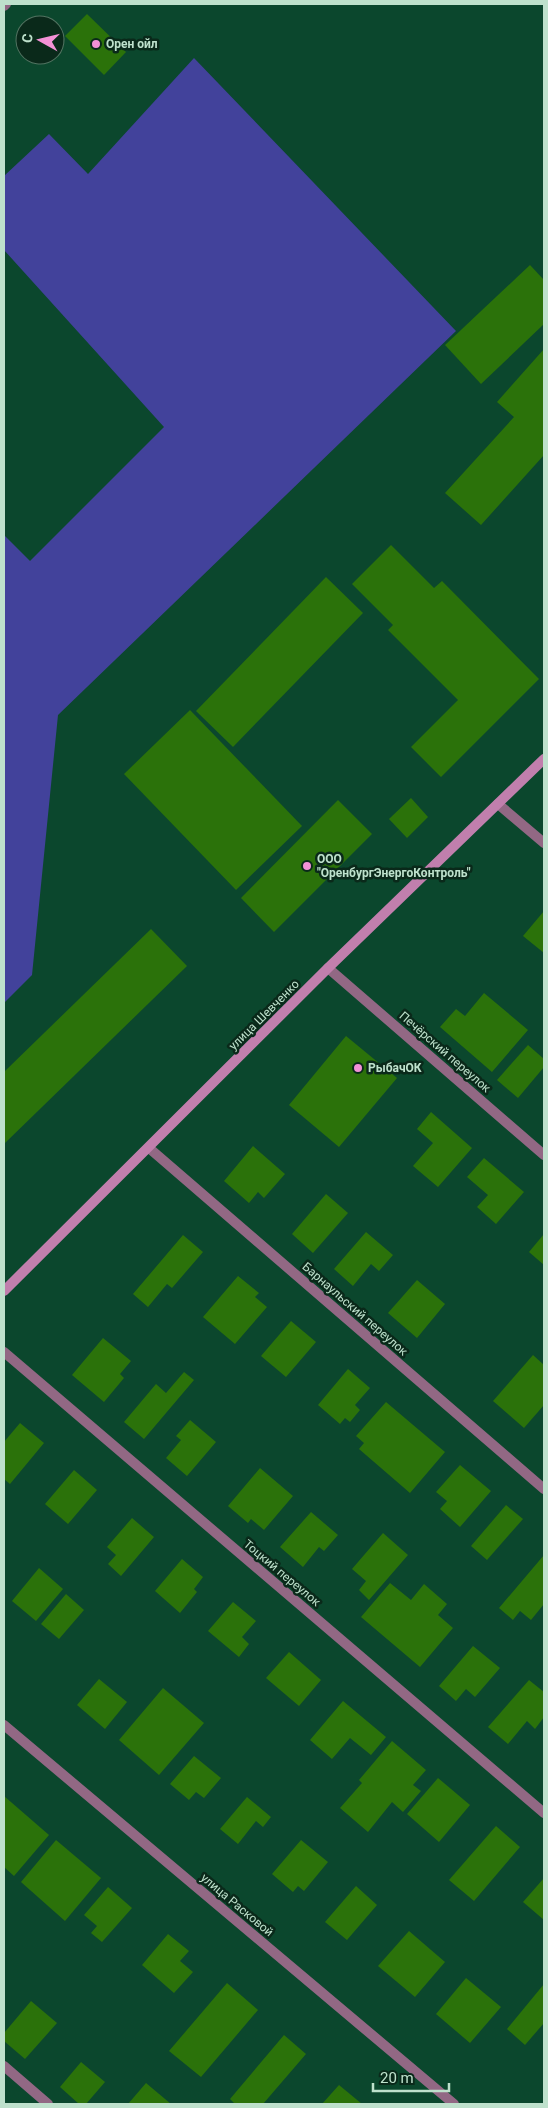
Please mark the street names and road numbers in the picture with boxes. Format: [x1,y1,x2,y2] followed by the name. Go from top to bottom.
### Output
[226,977,302,1053] street label: улица Шевченко
[397,1009,494,1096] street label: Печёрский переулок
[300,1260,411,1359] street label: Барнаульский переулок
[241,1537,324,1610] street label: Тоцкий переулок
[198,1871,276,1939] street label: улица Расковой

